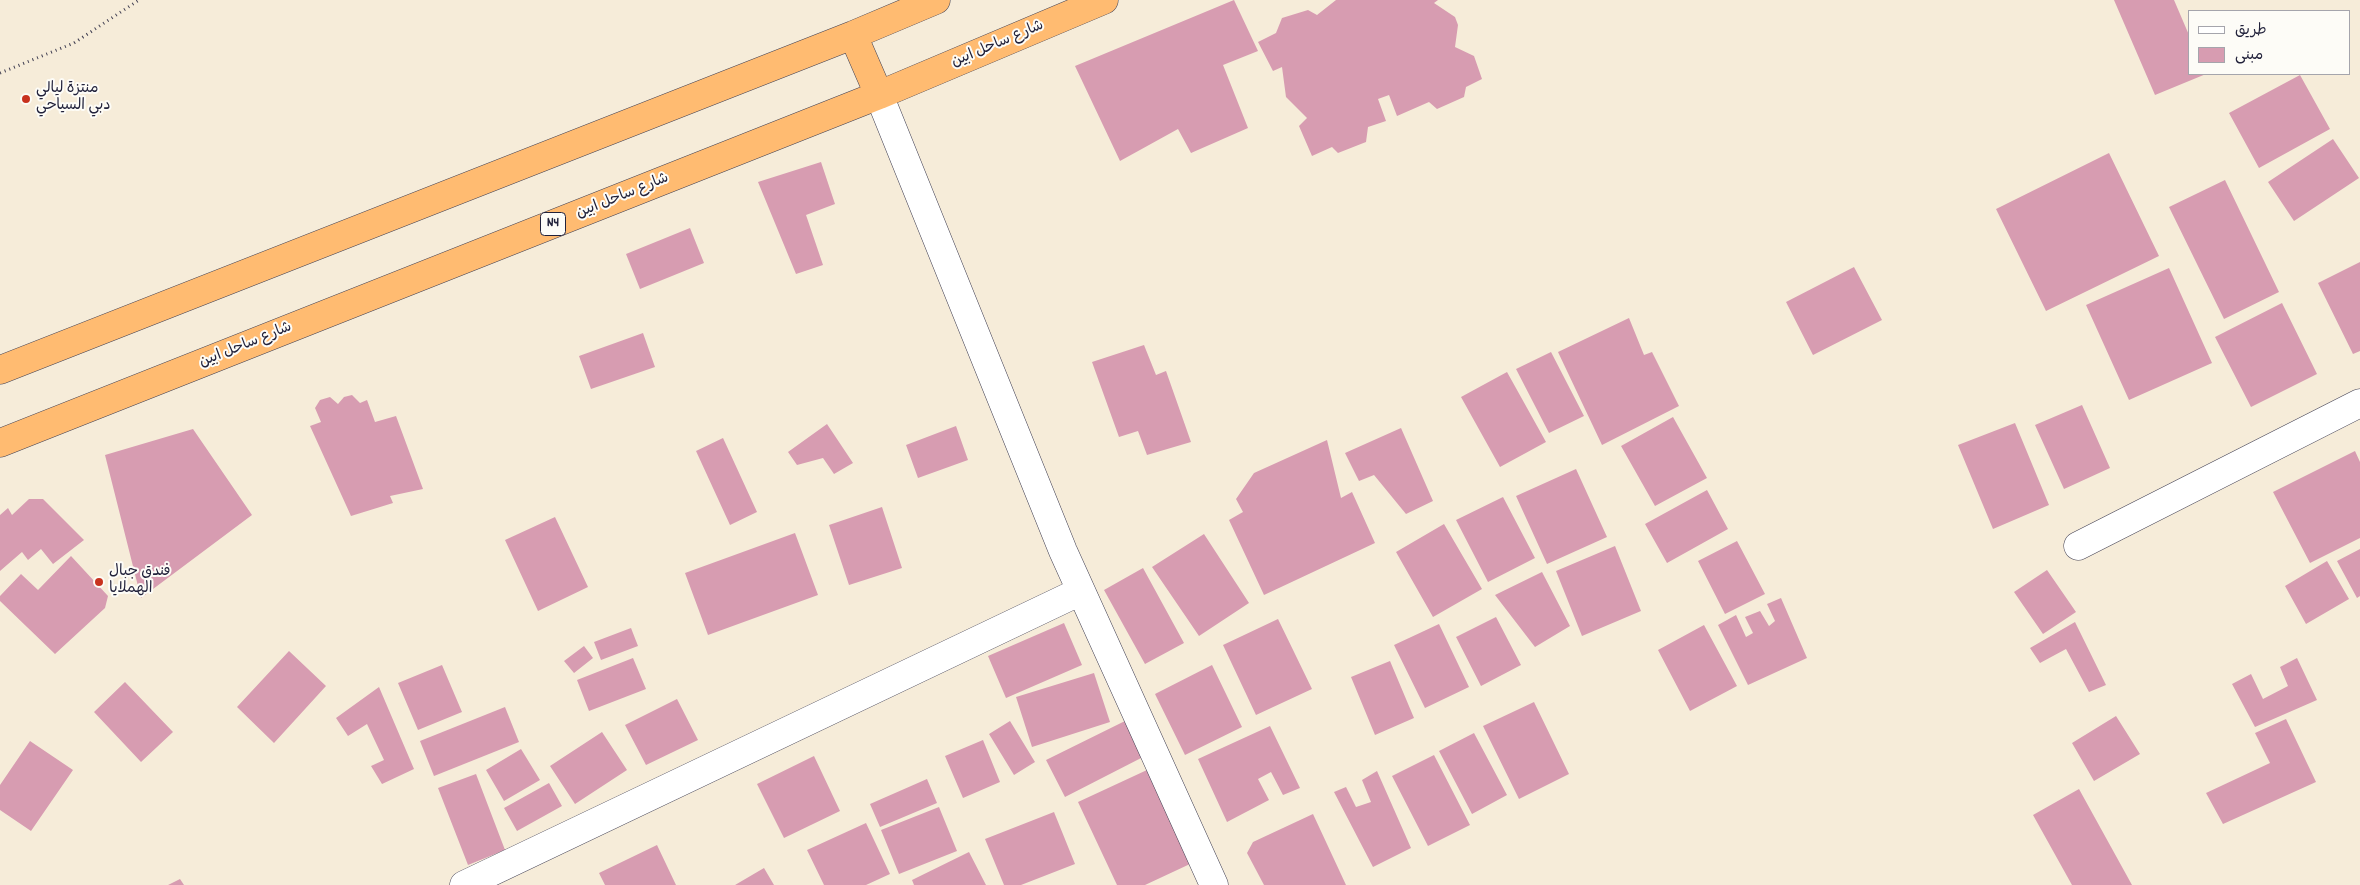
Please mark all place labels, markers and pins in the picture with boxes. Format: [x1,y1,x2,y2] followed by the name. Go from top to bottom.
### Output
[36,81,111,116] place label: منتزة ليالي دبي السياحي
[20,93,32,105] marker: منتزة ليالي دبي السياحي
[109,564,171,599] place label: فندق جبال الهملايا
[93,576,105,588] marker: فندق جبال الهملايا

